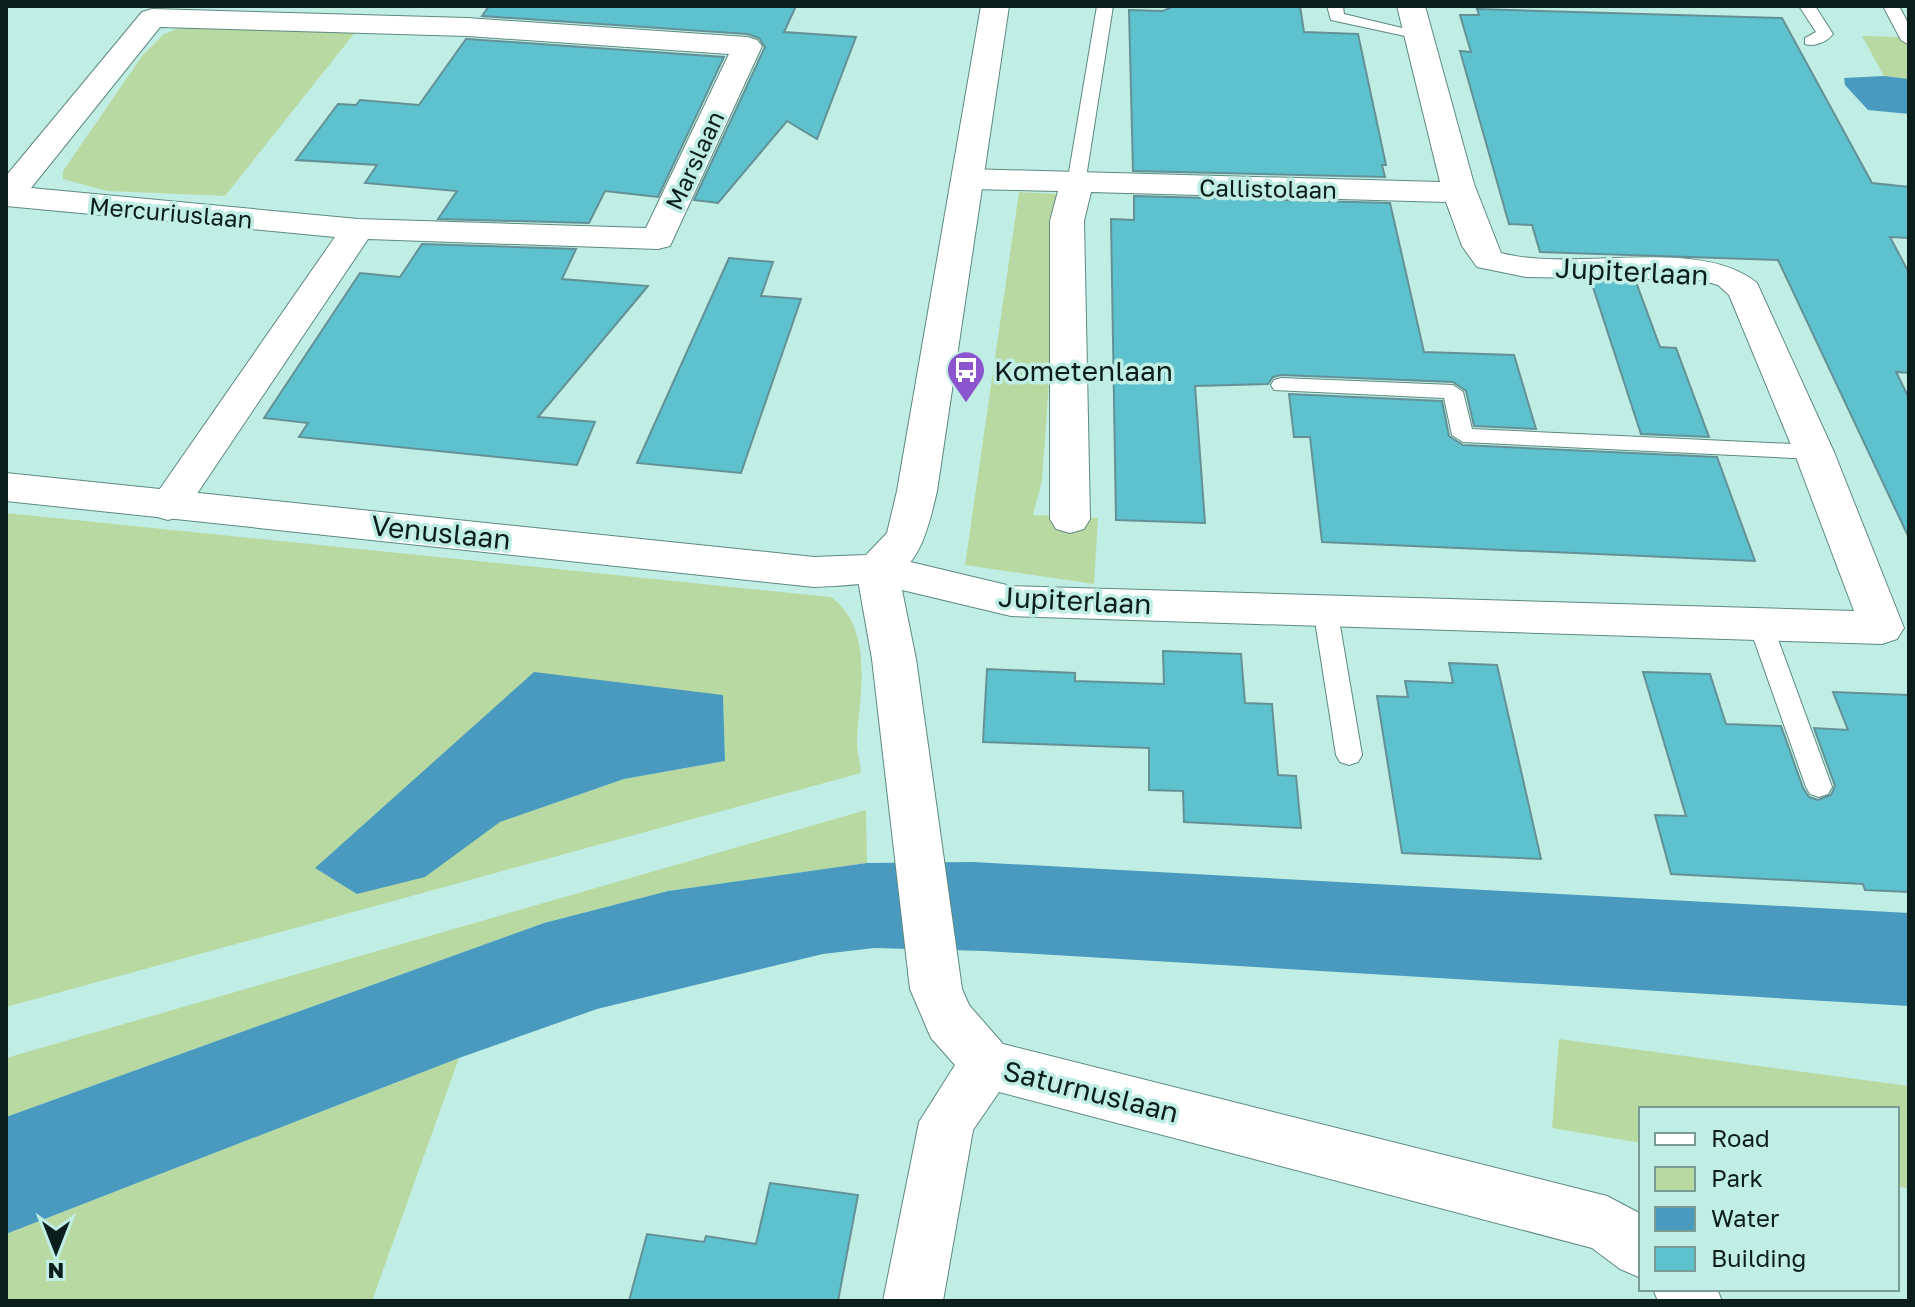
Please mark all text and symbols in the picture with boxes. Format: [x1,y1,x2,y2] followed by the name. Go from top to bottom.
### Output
[658,106,730,214] street label: Marslaan
[1199,172,1337,204] street label: Callistolaan
[88,190,254,234] street label: Mercuriuslaan
[1555,251,1709,291] street label: Jupiterlaan
[945,349,987,404] bus stop icon: Kometenlaan
[994,354,1173,387] place label: Kometenlaan
[370,508,512,556] street label: Venuslaan
[998,580,1152,620] street label: Jupiterlaan
[1000,1053,1182,1129] street label: Saturnuslaan
[1639,1107,1899,1291] legend
[1711,1123,1770,1152] text: Road
[1711,1163,1763,1192] text: Park
[1711,1203,1779,1232] text: Water
[16,1211,96,1291] north arrow
[1711,1243,1806,1272] text: Building
[48,1258,64,1285] text: N

